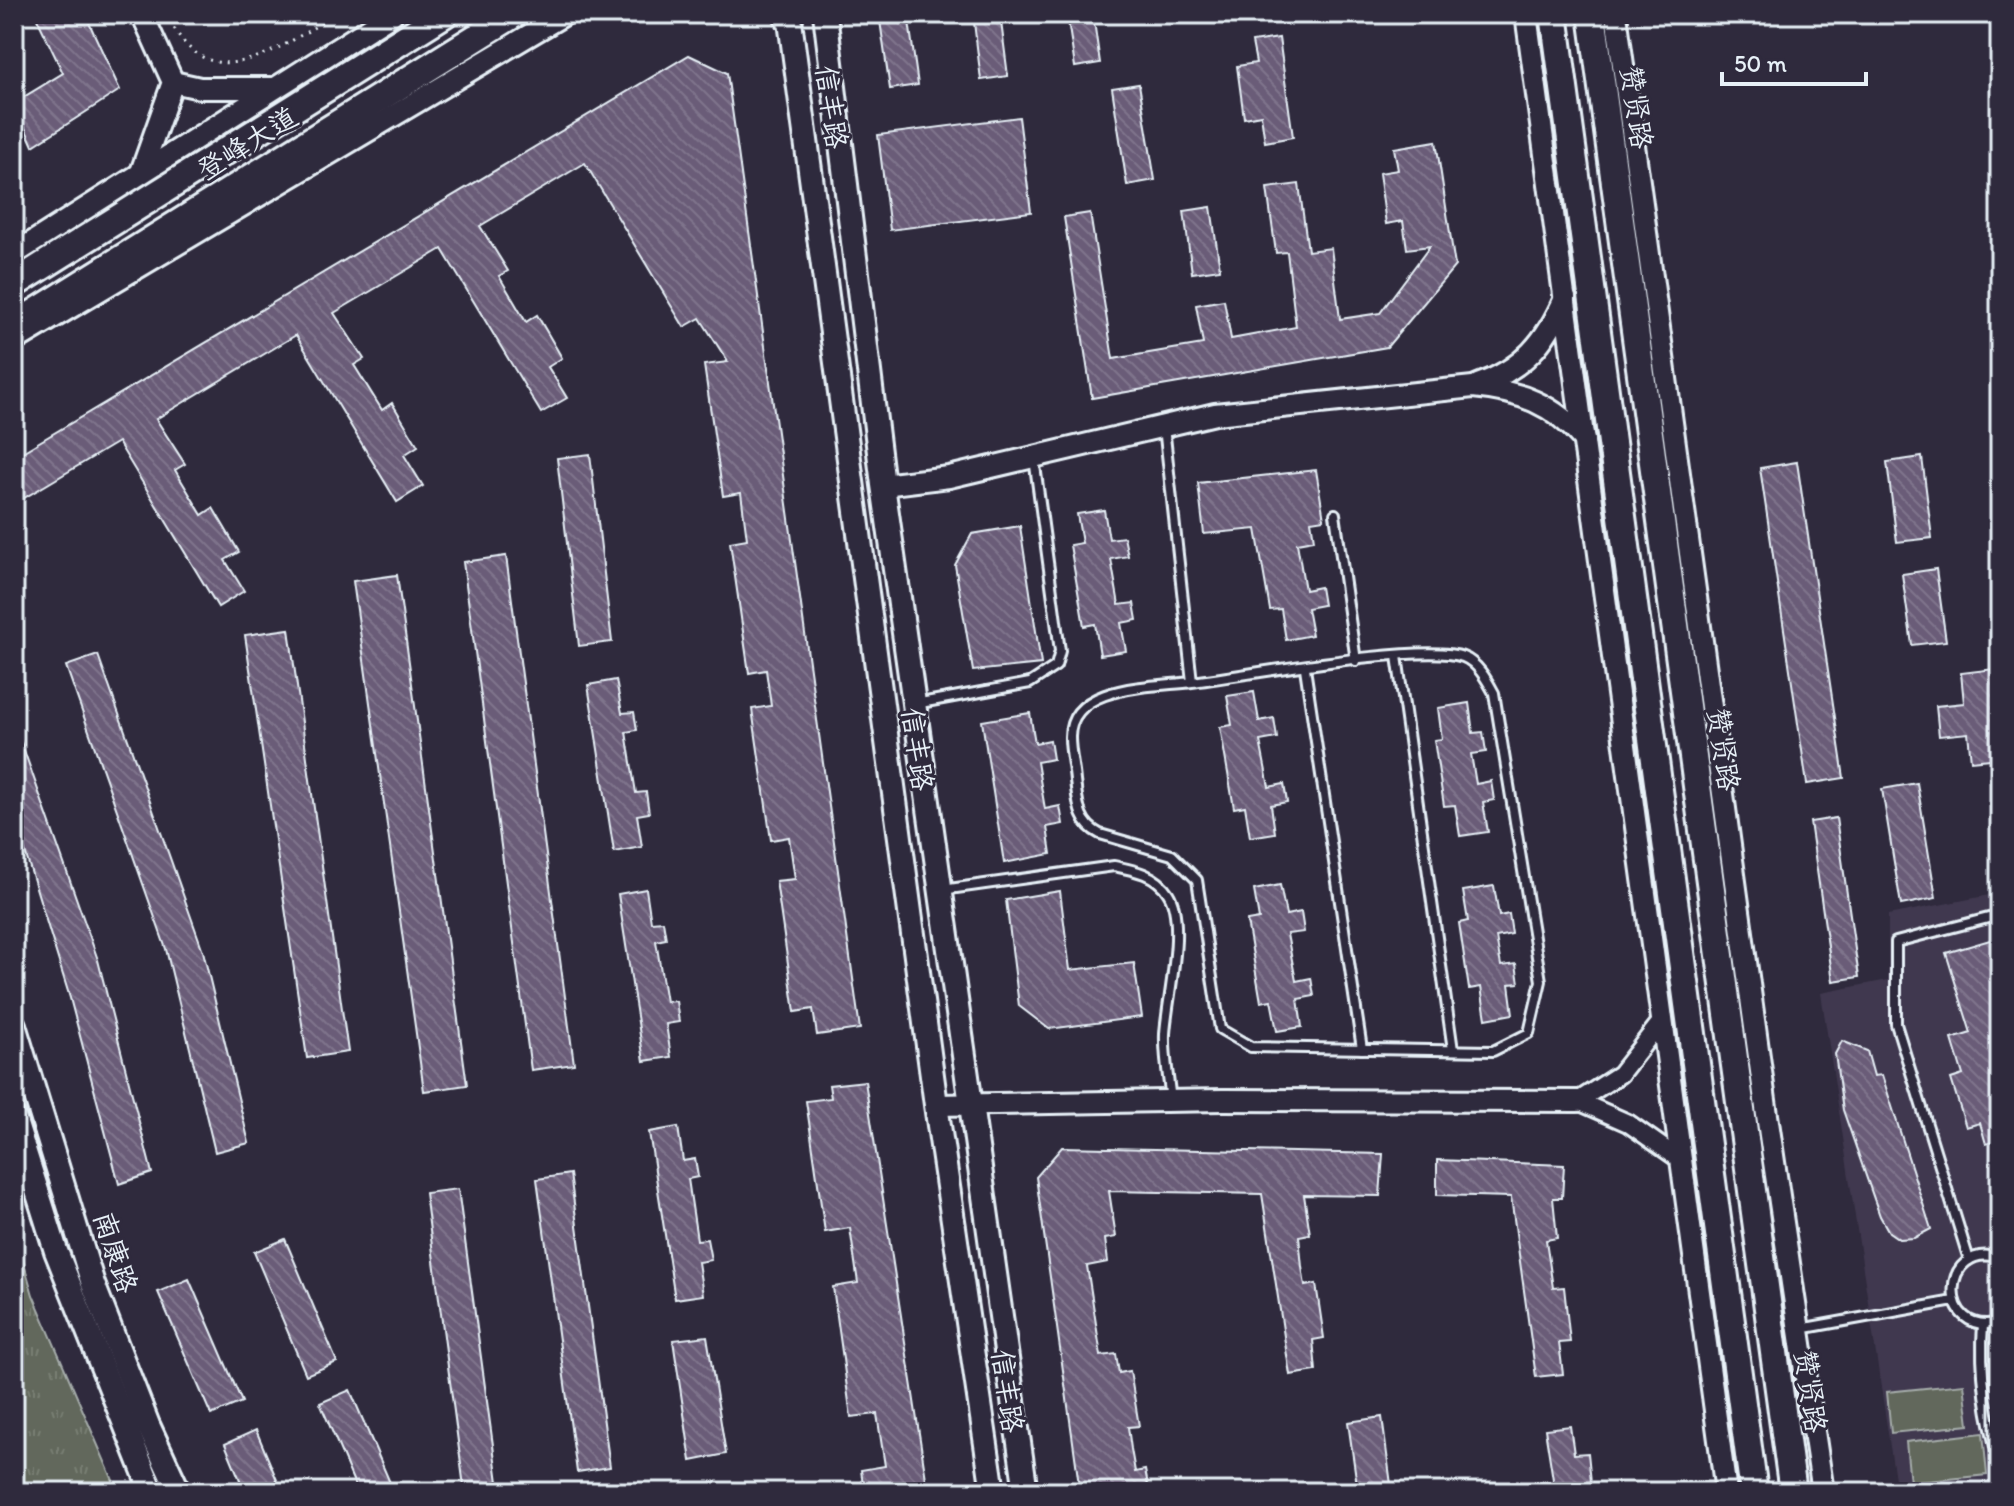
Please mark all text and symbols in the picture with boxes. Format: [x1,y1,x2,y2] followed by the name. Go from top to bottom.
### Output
[1722,36,1866,86] scale bar
[1734,49,1787,78] text: 50 m
[809,63,855,151] street label: 信丰路
[1614,63,1660,151] street label: 赞贤路
[190,99,304,187] street label: 登峰大道
[895,705,941,793] street label: 信丰路
[1701,705,1747,793] street label: 赞贤路
[87,1207,145,1297] street label: 南康路
[985,1347,1031,1435] street label: 信丰路
[1788,1347,1834,1435] street label: 赞贤路

